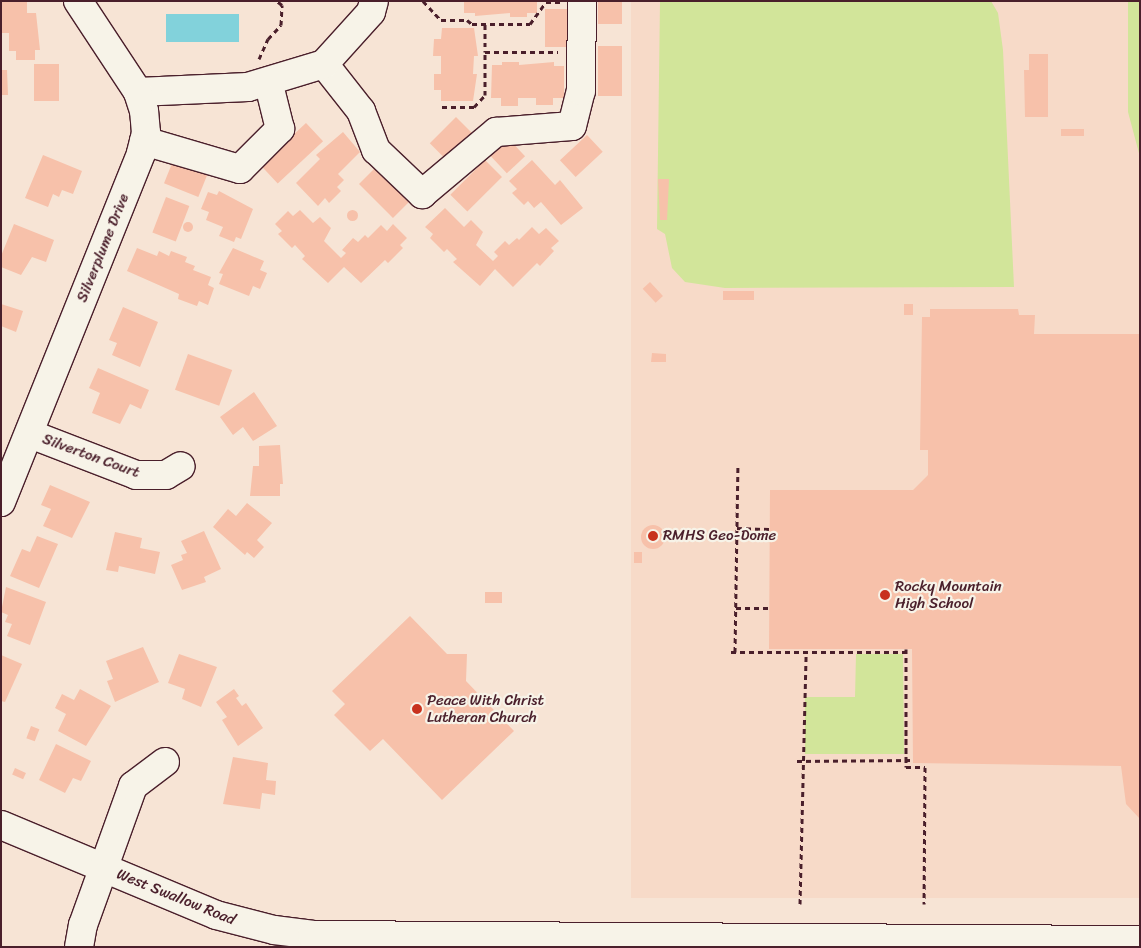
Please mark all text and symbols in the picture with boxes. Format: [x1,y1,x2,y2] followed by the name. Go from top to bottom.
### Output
[73,191,133,305] street label: Silverplume Drive
[40,430,142,482] street label: Silverton Court
[663,527,776,545] place label: RMHS Geo-Dome
[647,530,659,542] marker: RMHS Geo-Dome
[895,577,1001,612] place label: Rocky Mountain High School
[879,589,891,601] marker: Rocky Mountain High School
[427,691,544,726] place label: Peace With Christ Lutheran Church
[411,703,423,715] marker: Peace With Christ Lutheran Church
[114,865,238,929] street label: West Swallow Road

